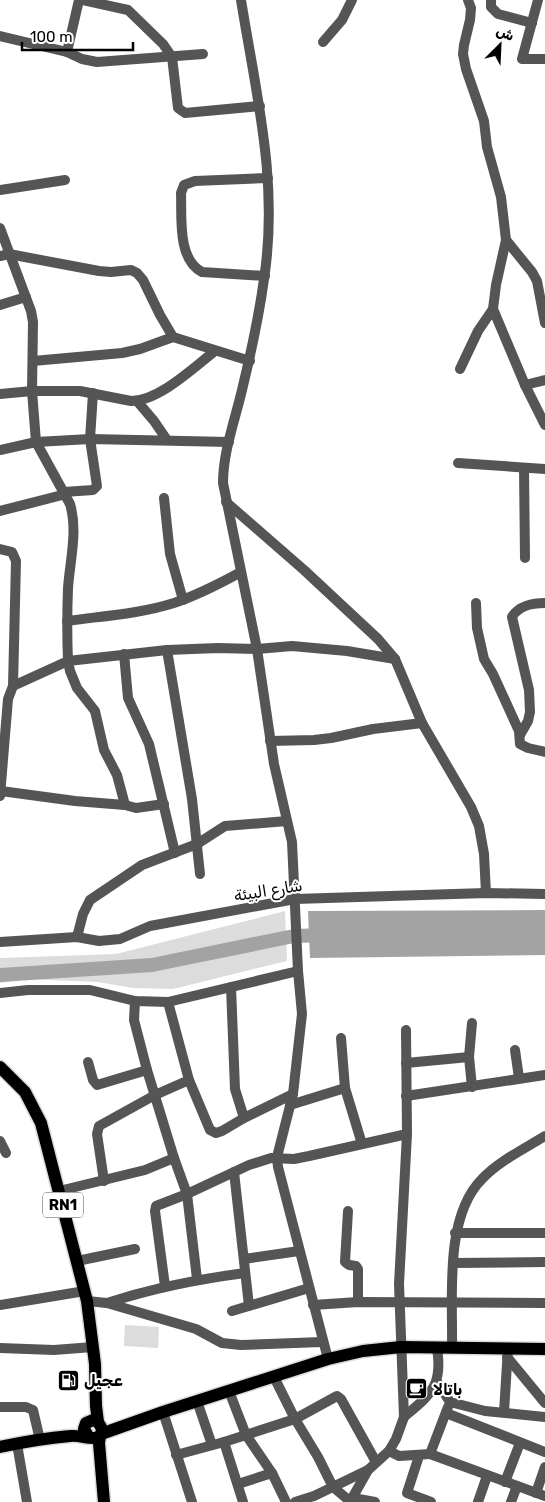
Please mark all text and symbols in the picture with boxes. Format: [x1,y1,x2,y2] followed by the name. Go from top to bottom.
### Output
[22,20,134,52] scale bar
[475,20,525,70] north arrow
[494,22,517,45] text: ش
[30,28,72,46] text: 100 m
[232,876,304,907] street label: شارع البيئة
[43,1192,83,1218] road number: RN1
[56,1368,80,1392] fuel station icon: عجيل
[84,1371,123,1390] place label: عجيل
[405,1377,429,1401] cafe icon: باتالا
[433,1380,462,1399] place label: باتالا

